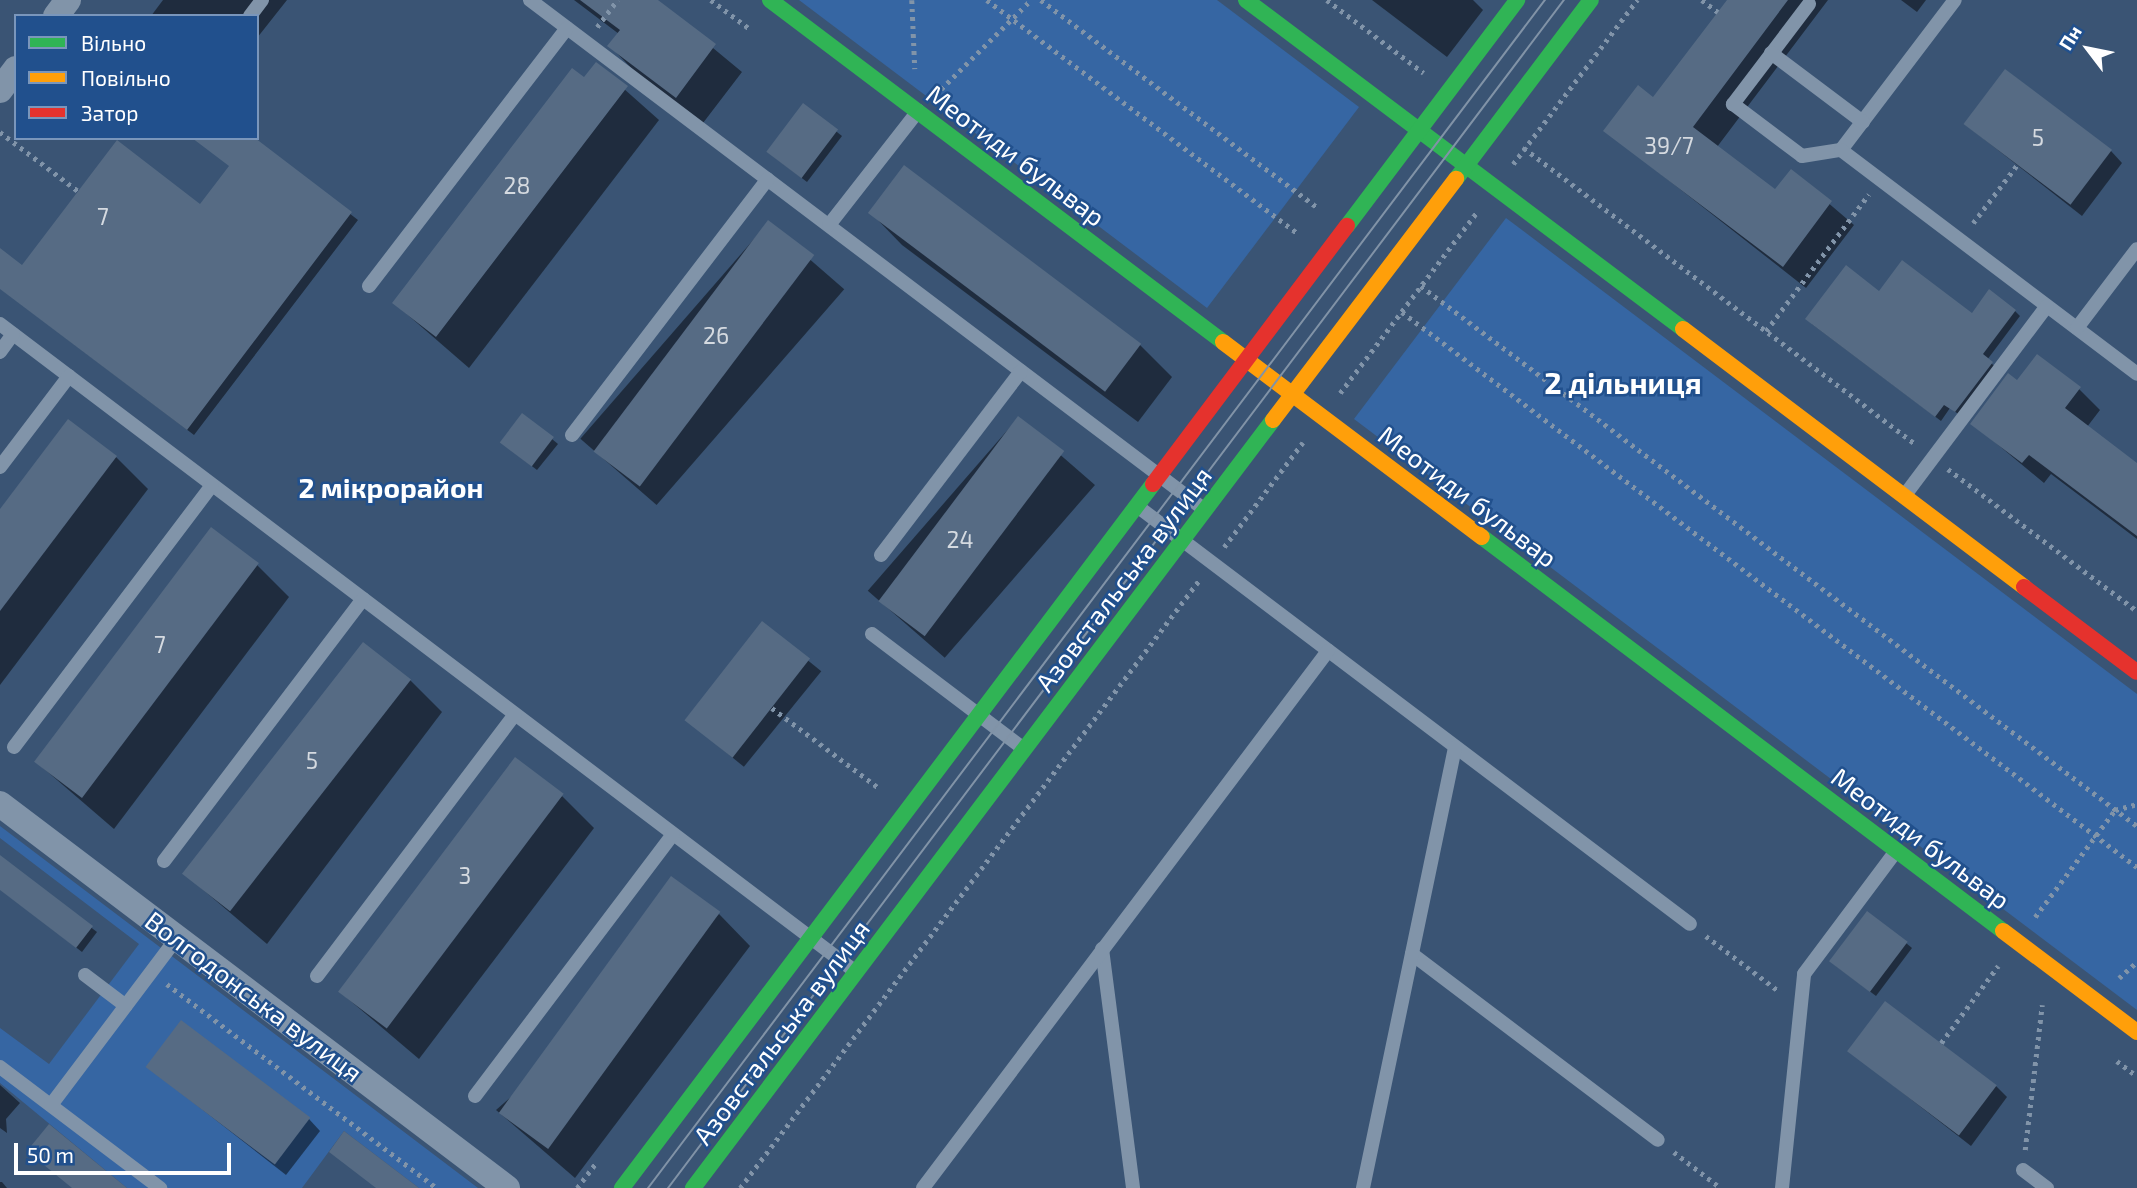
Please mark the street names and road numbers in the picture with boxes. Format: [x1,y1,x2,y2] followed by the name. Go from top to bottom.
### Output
[921,78,1111,232] street label: Меотиди бульвар
[1373,419,1563,573] street label: Меотиди бульвар
[1028,461,1218,697] street label: Азовстальська вулиця
[1826,761,2016,915] street label: Меотиди бульвар
[139,904,369,1088] street label: Волгодонська вулиця
[686,914,876,1150] street label: Азовстальська вулиця

